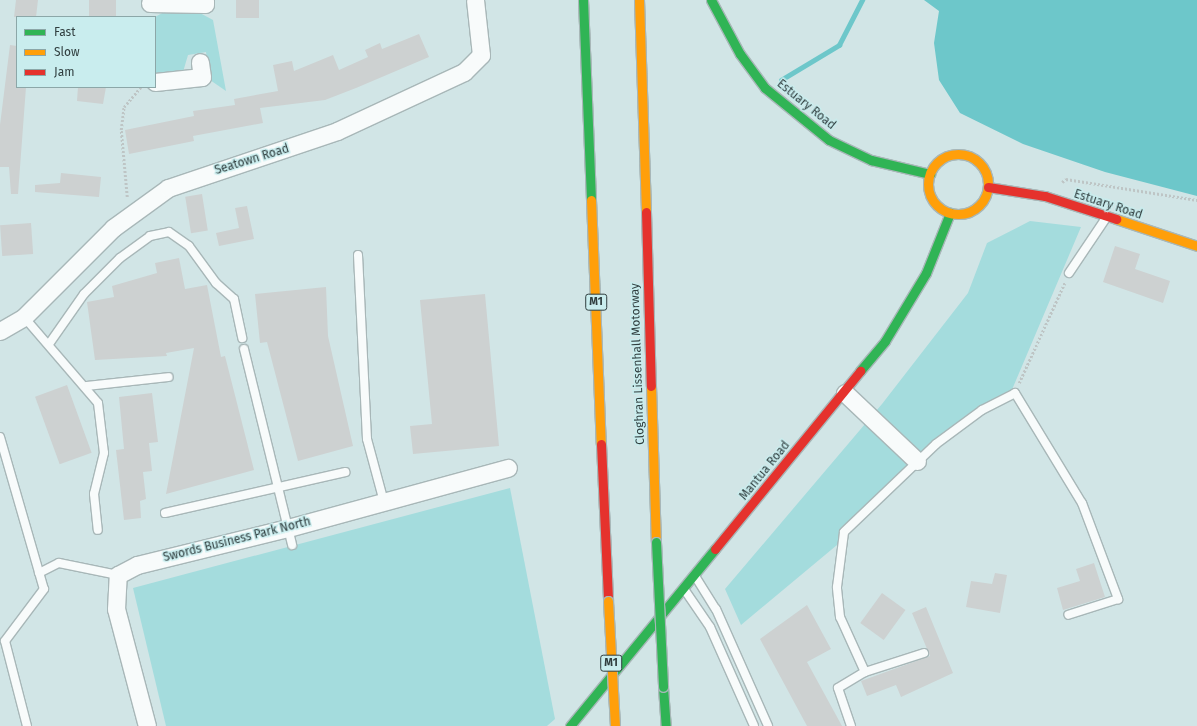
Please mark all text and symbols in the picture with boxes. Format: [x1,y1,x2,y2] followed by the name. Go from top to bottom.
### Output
[16,16,156,88] legend
[54,25,76,39] text: Fast
[54,45,80,59] text: Slow
[54,65,74,79] text: Jam
[774,77,838,133] street label: Estuary Road
[213,142,291,178] street label: Seatown Road
[1072,187,1144,223] street label: Estuary Road
[628,283,648,445] street label: Cloghran Lissenhall Motorway
[585,293,607,311] road number: M1
[737,439,793,503] street label: Mantua Road
[162,515,312,565] street label: Swords Business Park North
[600,654,622,672] road number: M1

